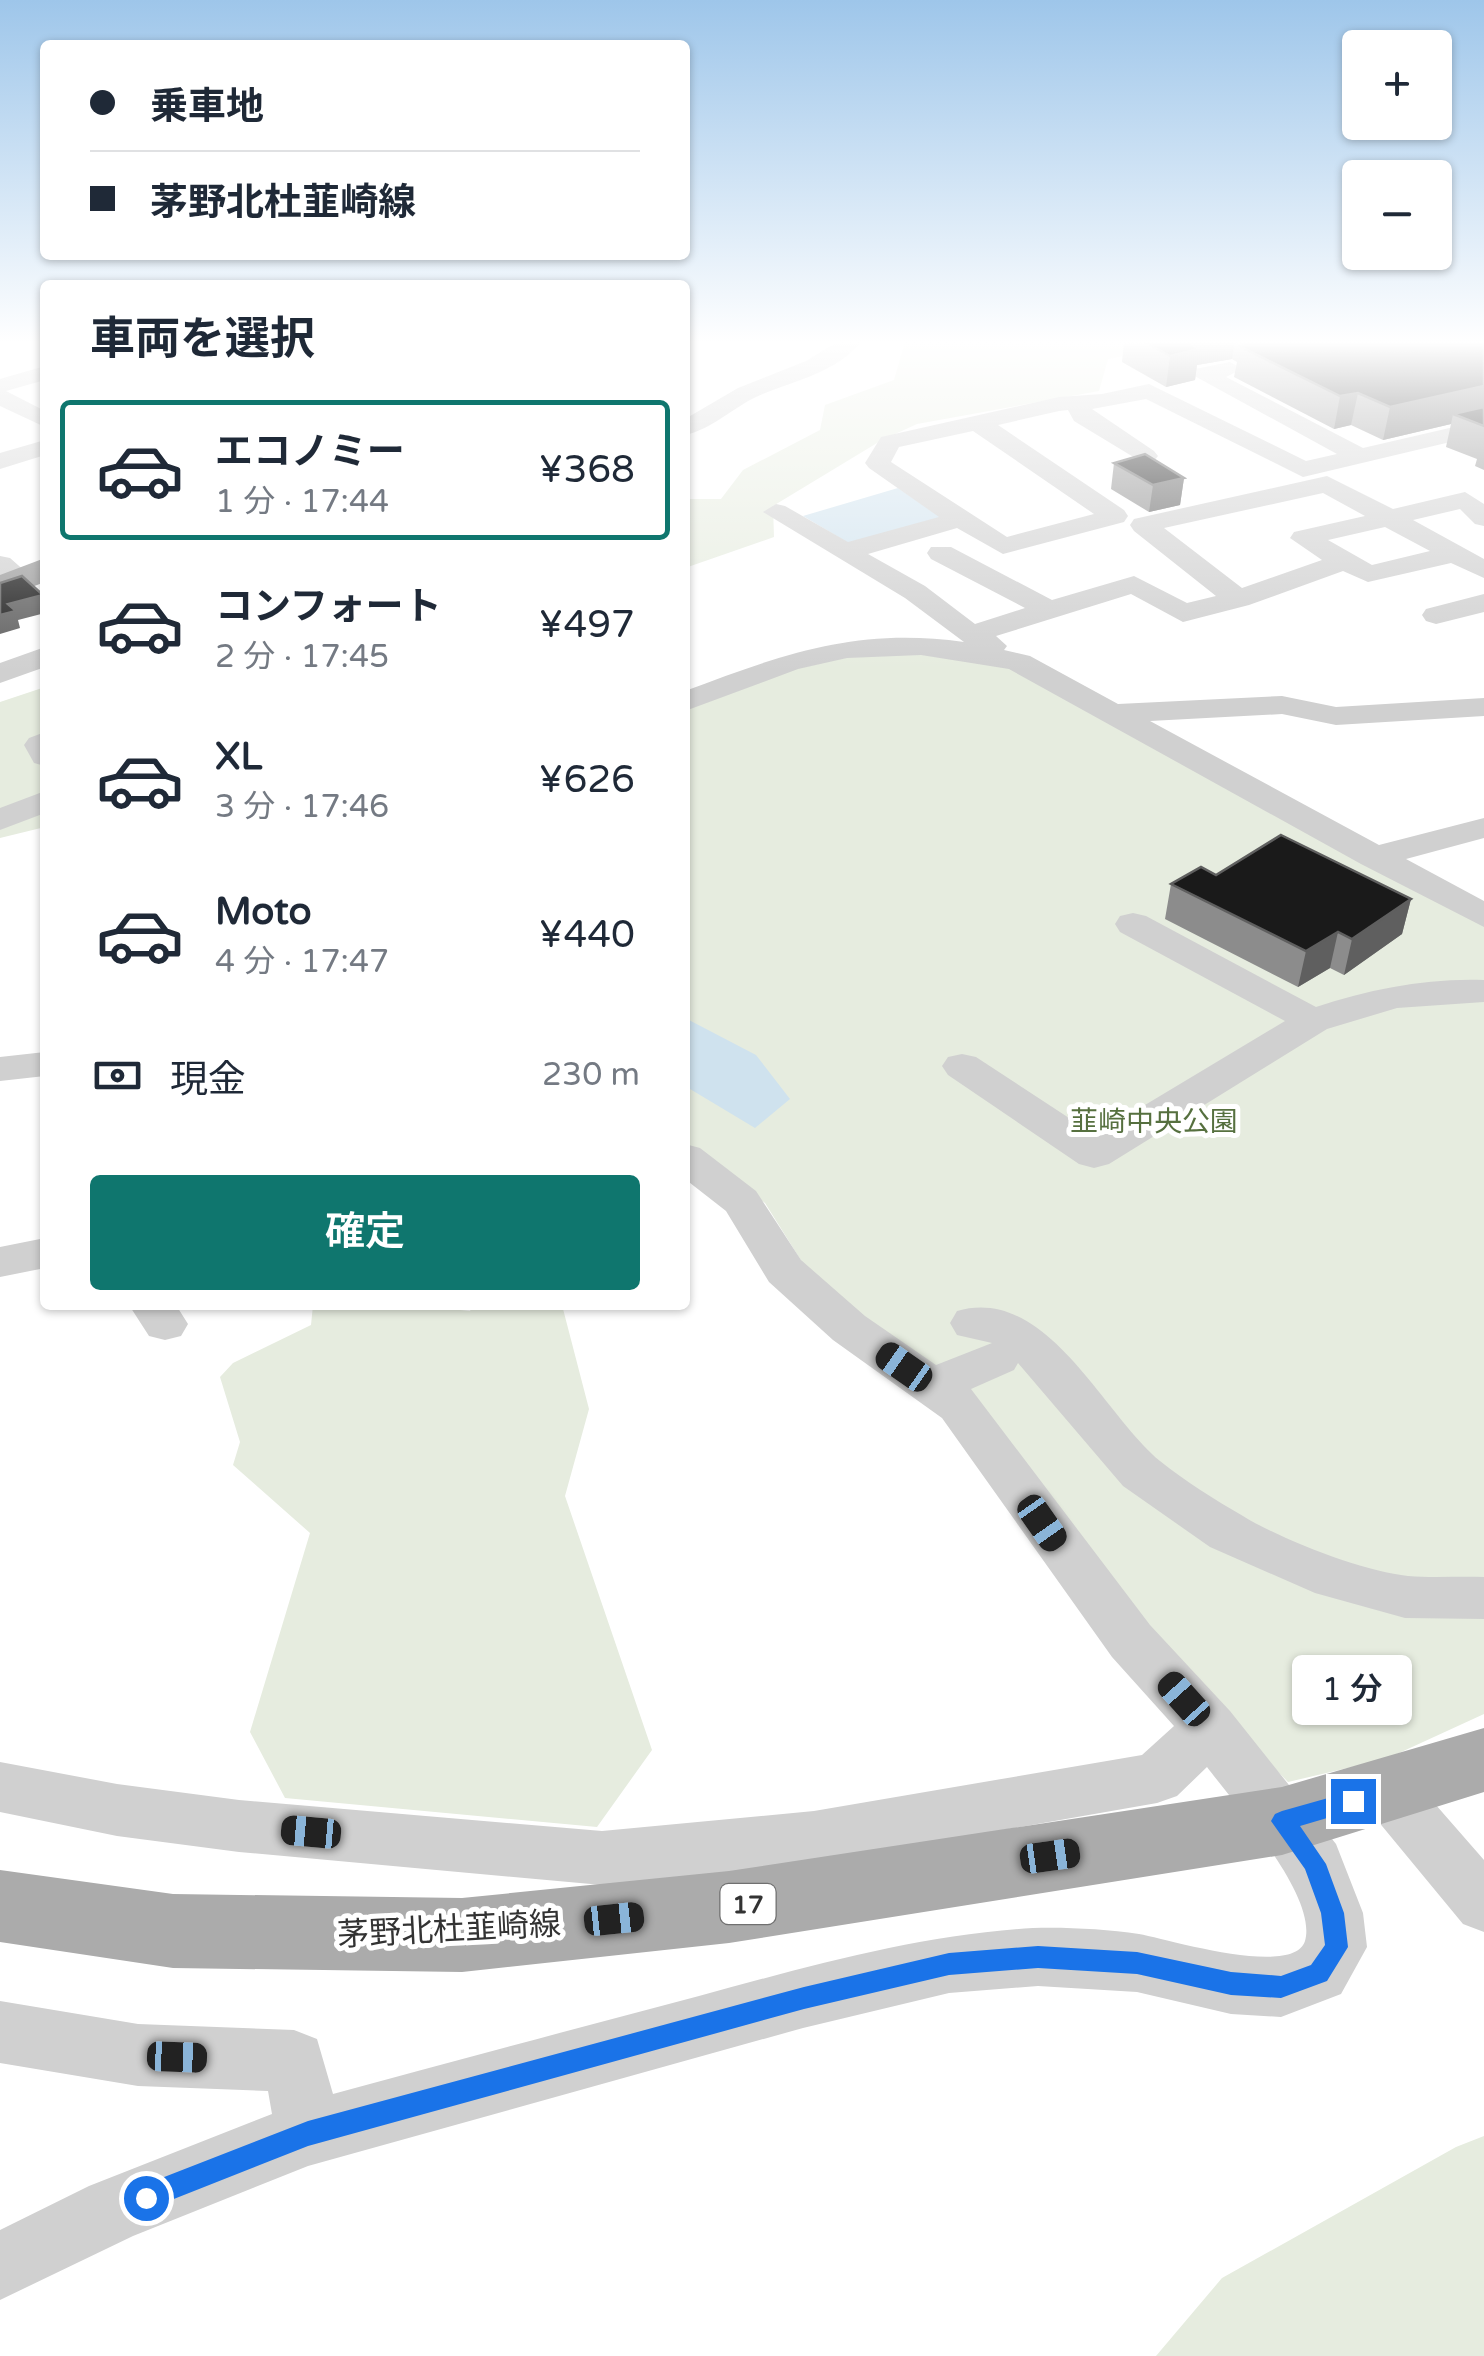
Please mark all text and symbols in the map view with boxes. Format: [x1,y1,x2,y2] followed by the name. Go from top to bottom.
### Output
[1342,30,1452,270] map controls
[1342,30,1452,140] button: +
[150,84,264,130] text: 乗車地
[1342,160,1452,270] button: −
[150,180,416,226] text: 茅野北杜韮崎線
[90,313,315,367] text: 車両を選択
[95,425,185,515] icon: car
[215,429,405,475] text: エコノミー
[538,447,635,493] text: ¥368
[215,483,389,521] text: 1 分 · 17:44
[95,580,185,670] icon: car
[215,584,442,630] text: コンフォート
[538,602,635,648] text: ¥497
[215,638,389,676] text: 2 分 · 17:45
[215,734,262,780] text: XL
[95,735,185,825] icon: car
[538,757,635,803] text: ¥626
[215,788,389,826] text: 3 分 · 17:46
[215,889,311,935] text: Moto
[95,890,185,980] icon: car
[538,912,635,958] text: ¥440
[215,943,389,981] text: 4 分 · 17:47
[90,1048,145,1103] icon: cash
[542,1056,640,1094] text: 230 m
[170,1057,246,1103] text: 現金
[1070,1105,1238,1139] park label: 韮崎中央公園
[90,1175,640,1290] button: 確定
[871,1338,937,1396] car
[1013,1490,1071,1556] car
[1293,1656,1413,1726] callout: 1 分
[1153,1667,1215,1731] car
[1322,1671,1382,1709] text: 1 分
[1331,1779,1376,1824] route end
[280,1814,342,1850] car
[1018,1837,1082,1875] car
[720,1884,776,1924] road number: 17
[583,1901,645,1937] car
[336,1905,562,1955] street label: 茅野北杜韮崎線
[146,2041,208,2073] car
[124,2176,169,2221] route start

